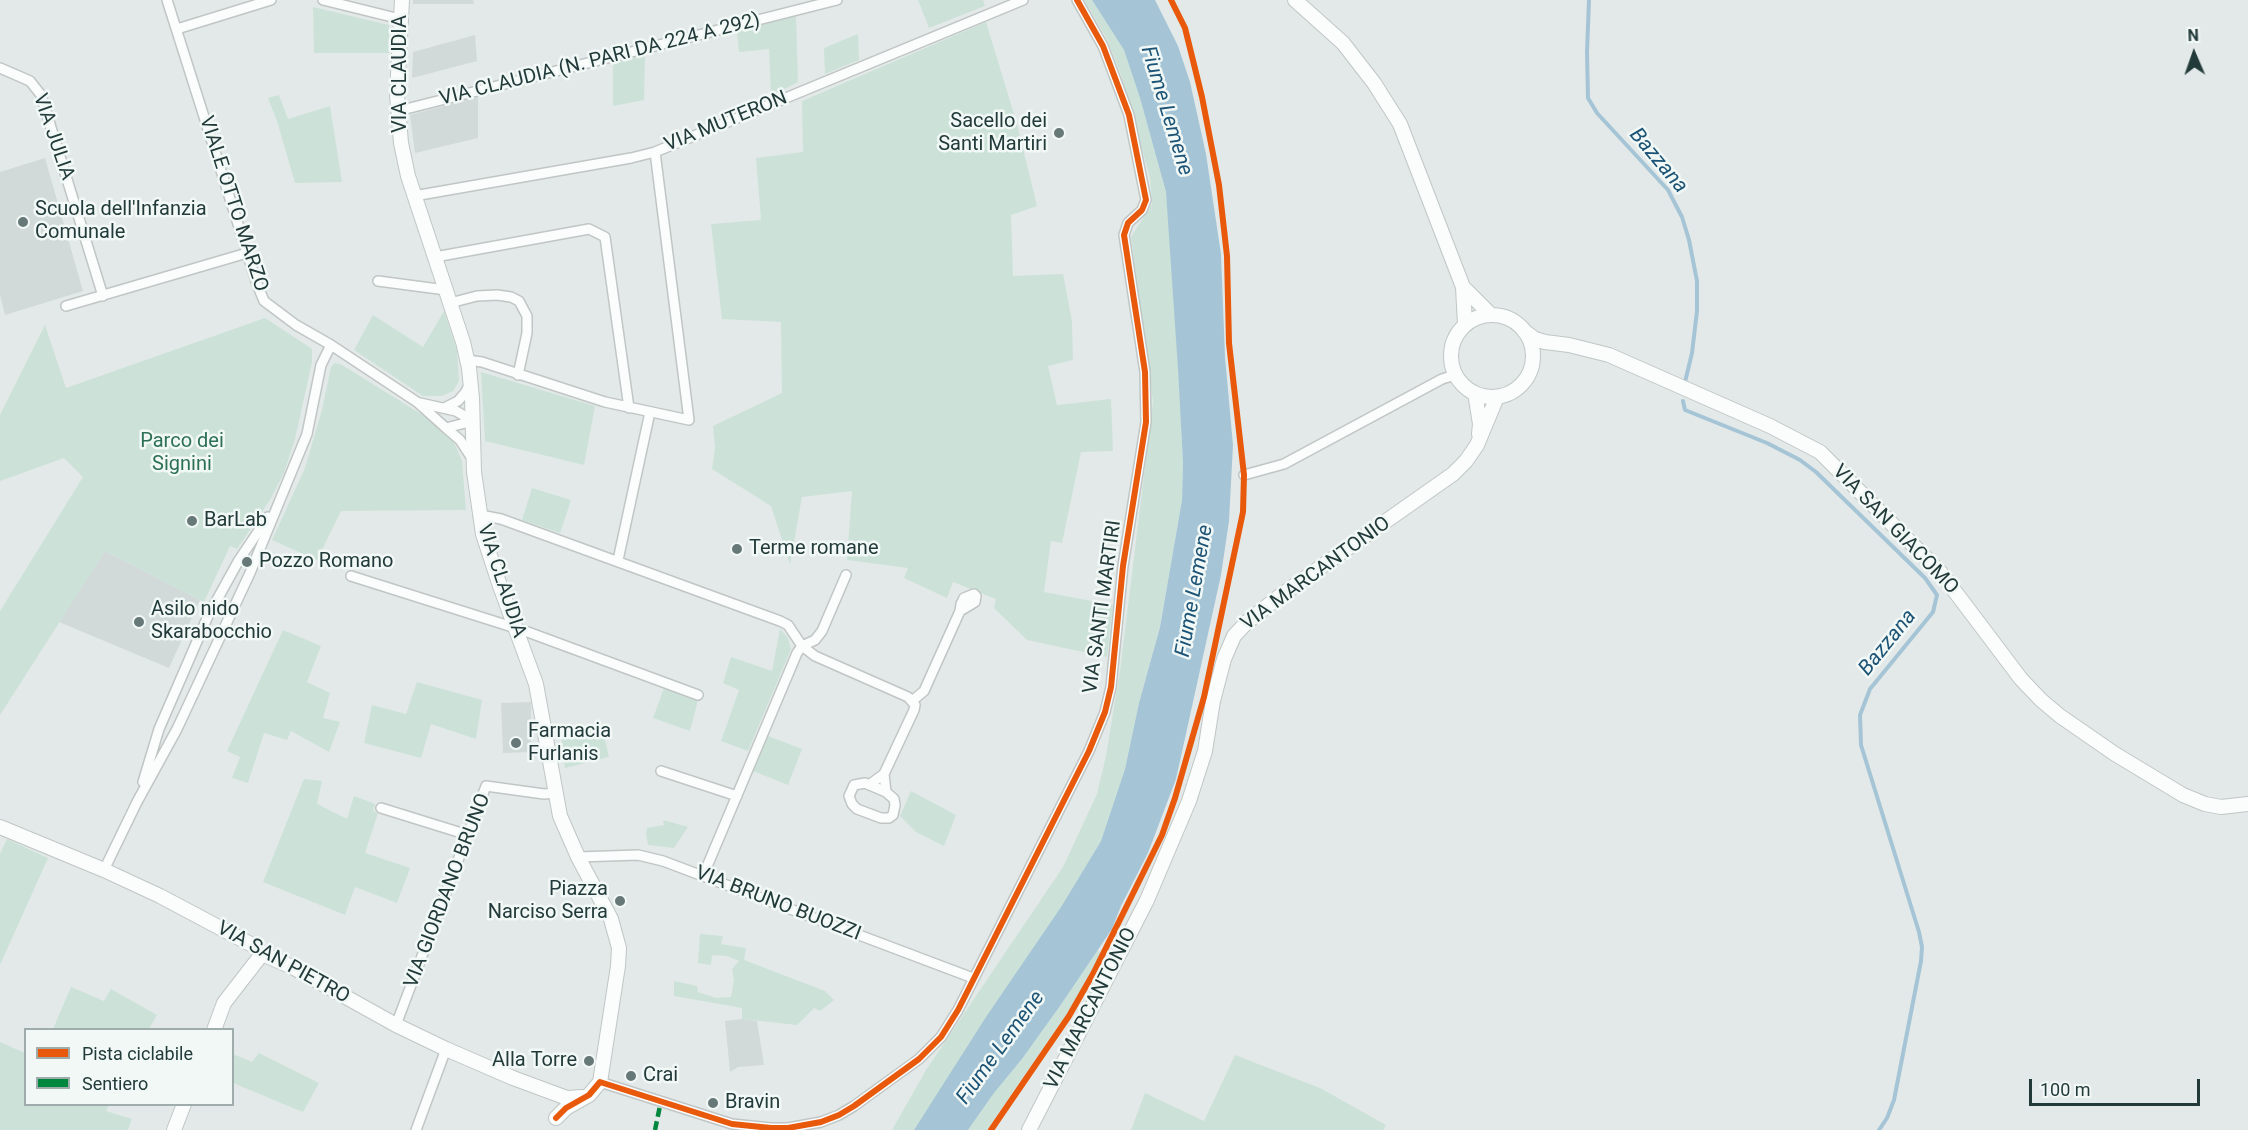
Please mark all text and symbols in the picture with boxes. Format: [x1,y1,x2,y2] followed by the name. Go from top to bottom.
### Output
[437,8,763,112] street label: VIA CLAUDIA (N. PARI DA 224 A 292)
[389,15,413,133] street label: VIA CLAUDIA
[2164,24,2224,84] north arrow
[2187,26,2199,45] text: N
[1134,43,1198,179] water label: Fiume Lemene
[661,86,791,158] street label: VIA MUTERON
[27,91,79,183] street label: VIA JULIA
[938,110,1047,157] place label: Sacello dei Santi Martiri
[193,113,273,295] street label: VIALE OTTO MARZO
[1623,123,1693,199] water label: Bazzana
[1052,126,1066,140] marker: Sacello dei Santi Martiri
[35,198,207,245] place label: Scuola dell'Infanzia Comunale
[16,215,30,229] marker: Scuola dell'Infanzia Comunale
[140,430,224,477] park label: Parco dei Signini
[1827,460,1963,600] street label: VIA SAN GIACOMO
[204,509,267,533] place label: BarLab
[1237,512,1395,636] street label: VIA MARCANTONIO
[185,514,199,528] marker: BarLab
[1079,519,1127,695] street label: VIA SANTI MARTIRI
[471,521,531,641] street label: VIA CLAUDIA
[1171,523,1219,659] water label: Fiume Lemene
[749,537,879,561] place label: Terme romane
[730,542,744,556] marker: Terme romane
[259,550,393,574] place label: Pozzo Romano
[240,555,254,569] marker: Pozzo Romano
[151,598,272,645] place label: Asilo nido Skarabocchio
[1854,605,1922,681] water label: Bazzana
[132,615,146,629] marker: Asilo nido Skarabocchio
[528,720,611,767] place label: Farmacia Furlanis
[509,736,523,750] marker: Farmacia Furlanis
[400,790,496,992] street label: VIA GIORDANO BRUNO
[692,861,864,947] street label: VIA BRUNO BUOZZI
[488,878,608,925] place label: Piazza Narciso Serra
[613,894,627,908] marker: Piazza Narciso Serra
[212,917,354,1009] street label: VIA SAN PIETRO
[1040,924,1142,1094] street label: VIA MARCANTONIO
[952,986,1050,1110] water label: Fiume Lemene
[24,1028,234,1106] legend
[82,1043,193,1064] text: Pista ciclabile
[492,1049,577,1073] place label: Alla Torre
[582,1054,596,1068] marker: Alla Torre
[643,1064,678,1088] place label: Crai
[2032,1067,2203,1105] scale bar
[624,1069,638,1083] marker: Crai
[82,1073,148,1094] text: Sentiero
[2040,1079,2091,1100] text: 100 m
[725,1091,780,1115] place label: Bravin
[706,1096,720,1110] marker: Bravin

